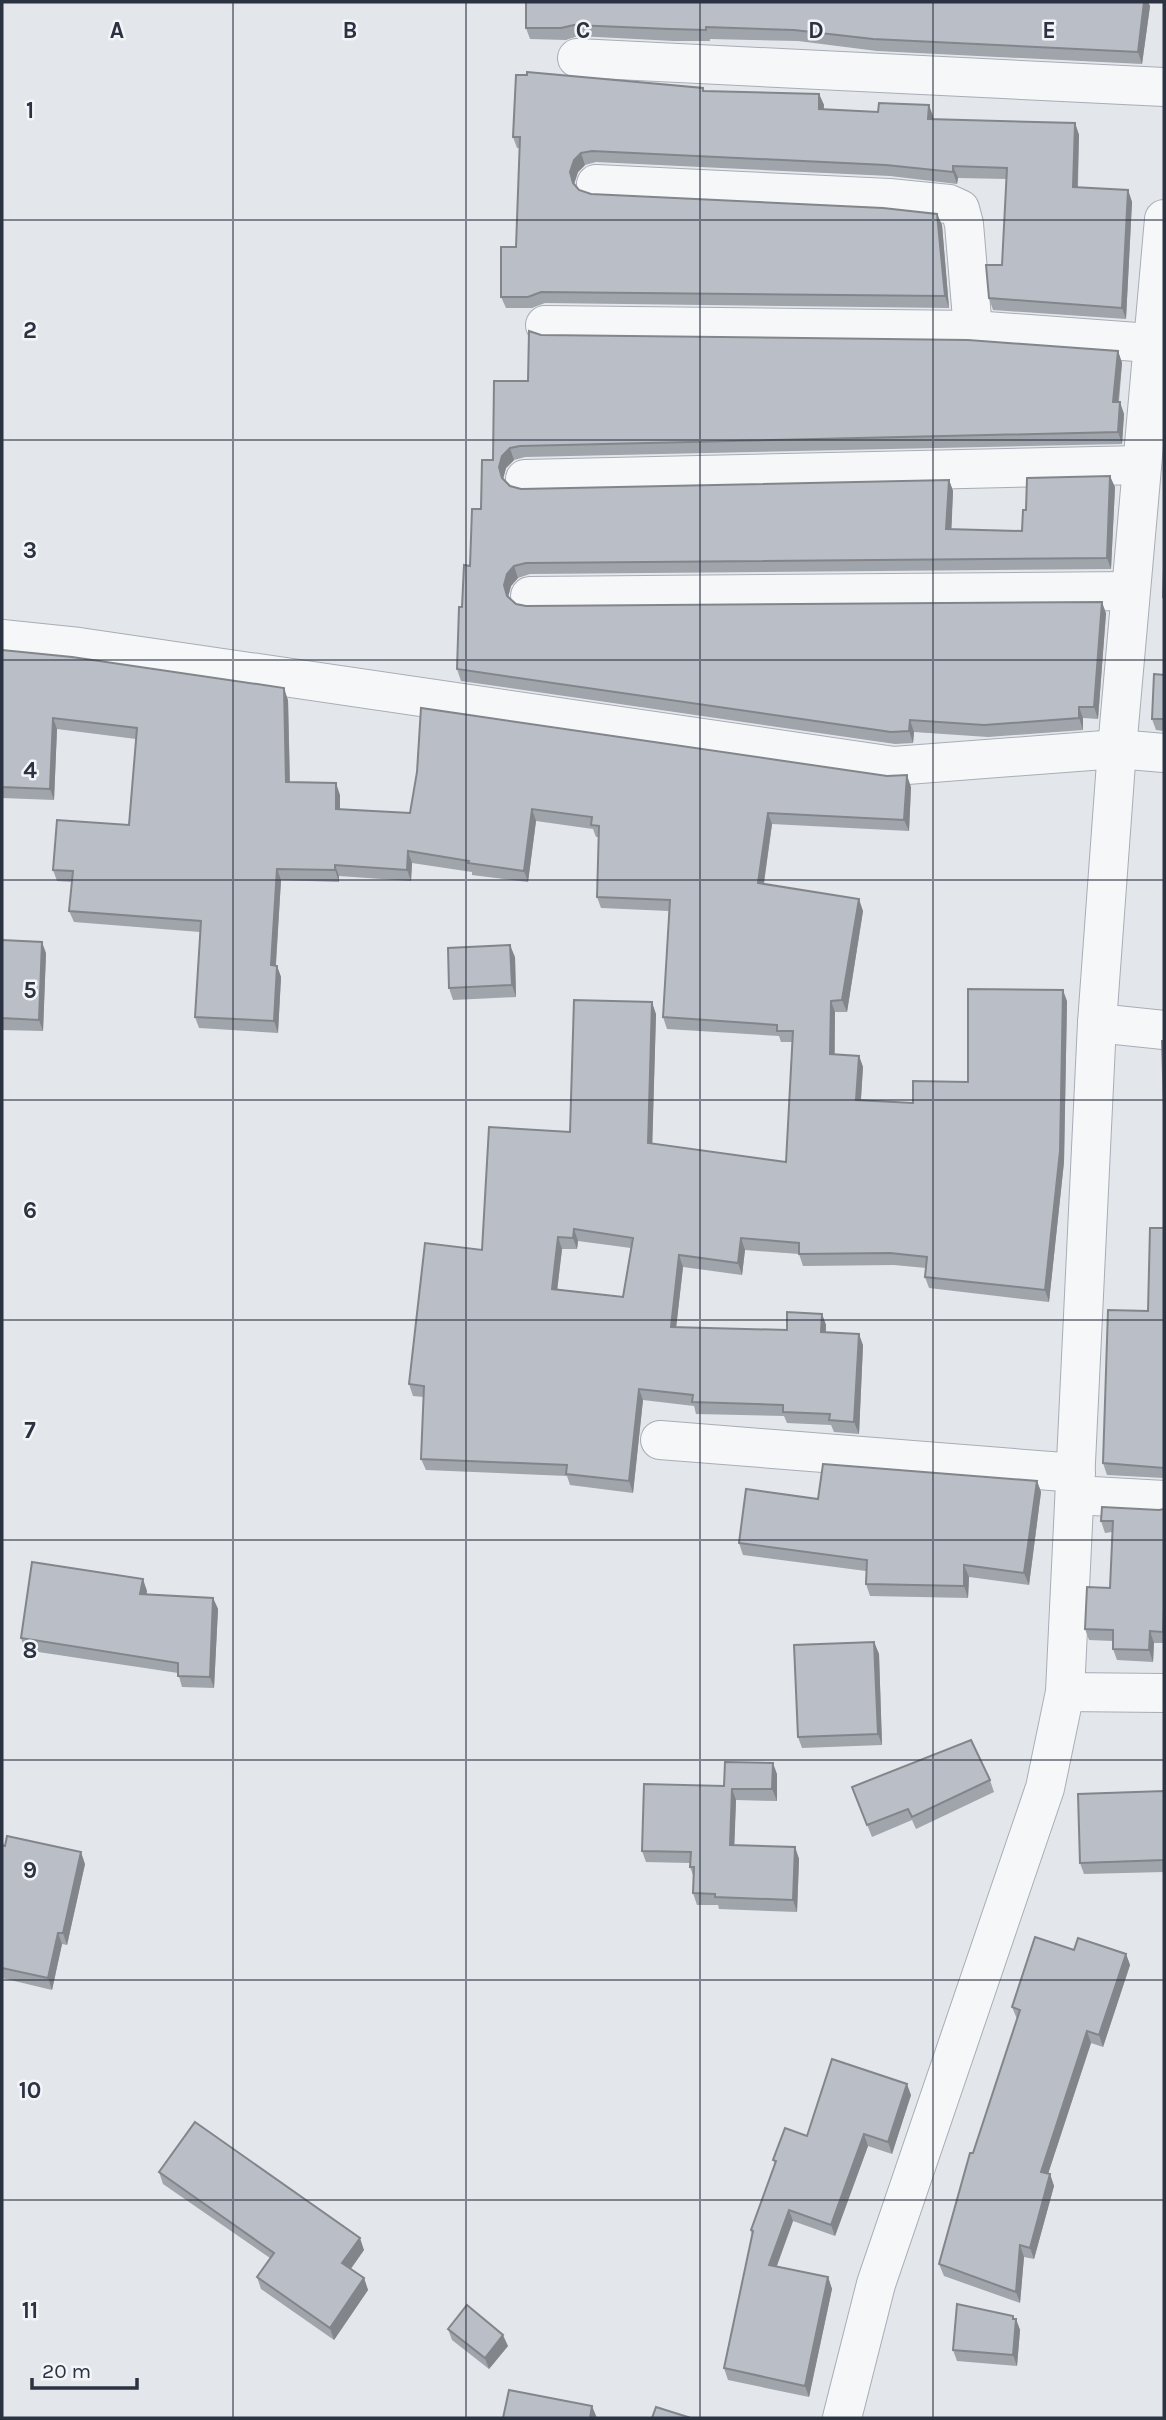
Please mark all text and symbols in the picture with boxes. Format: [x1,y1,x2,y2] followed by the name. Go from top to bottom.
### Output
[110,17,124,44] text: A
[343,17,357,44] text: B
[576,17,590,44] text: C
[808,17,824,44] text: D
[1042,17,1056,44] text: E
[26,97,34,124] text: 1
[23,317,37,344] text: 2
[23,537,37,564] text: 3
[23,757,37,784] text: 4
[23,977,37,1004] text: 5
[23,1197,37,1224] text: 6
[24,1417,36,1444] text: 7
[23,1637,37,1664] text: 8
[23,1857,37,1884] text: 9
[19,2077,41,2104] text: 10
[22,2297,38,2324] text: 11
[32,2346,136,2390] scale bar
[42,2359,91,2383] text: 20 m

